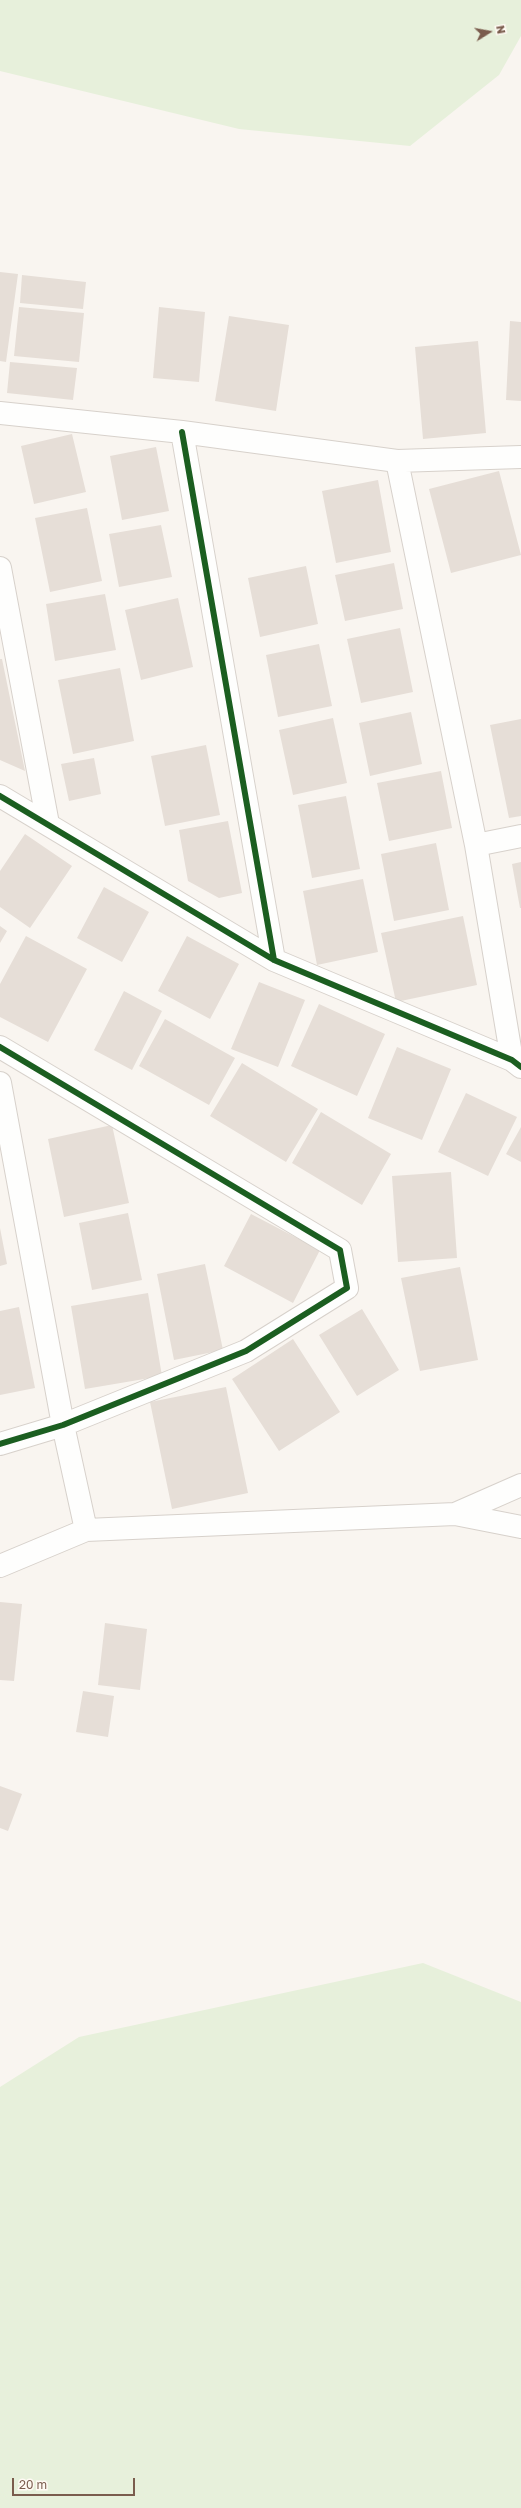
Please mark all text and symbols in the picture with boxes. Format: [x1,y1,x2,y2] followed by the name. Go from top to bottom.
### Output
[469,12,509,52] north arrow
[494,24,508,35] text: N
[14,2470,137,2496] scale bar
[19,2477,47,2492] text: 20 m

